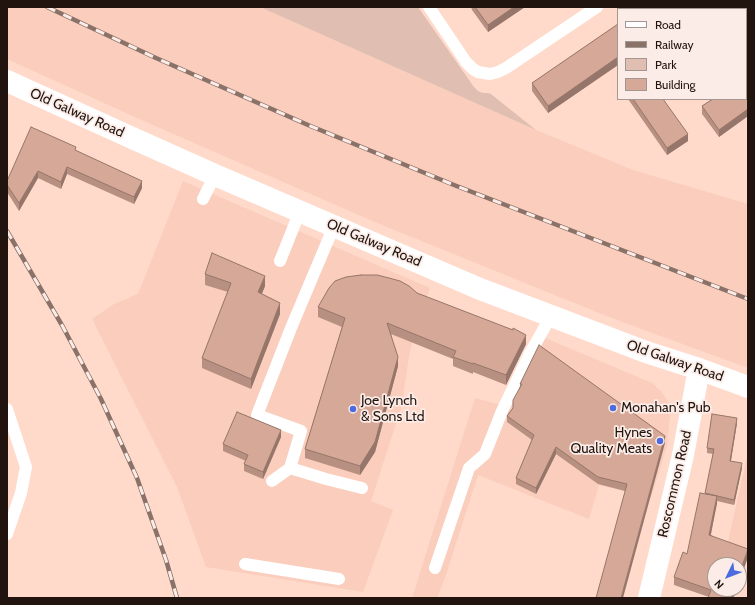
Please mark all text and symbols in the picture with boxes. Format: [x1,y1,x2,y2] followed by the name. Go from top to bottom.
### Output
[617,8,747,100] legend
[655,17,681,32] text: Road
[655,37,693,52] text: Railway
[655,57,677,72] text: Park
[655,77,696,92] text: Building
[27,85,127,141] street label: Old Galway Road
[324,215,424,271] street label: Old Galway Road
[624,337,726,385] street label: Old Galway Road
[361,393,424,426] place label: Joe Lynch & Sons Ltd
[621,400,711,416] place label: Monahan's Pub
[608,403,618,413] marker: Monahan's Pub
[348,404,358,414] marker: Joe Lynch & Sons Ltd
[571,425,652,458] place label: Hynes Quality Meats
[655,429,695,539] street label: Roscommon Road
[655,436,665,446] marker: Hynes Quality Meats
[707,557,747,597] north arrow
[711,577,727,592] text: N

